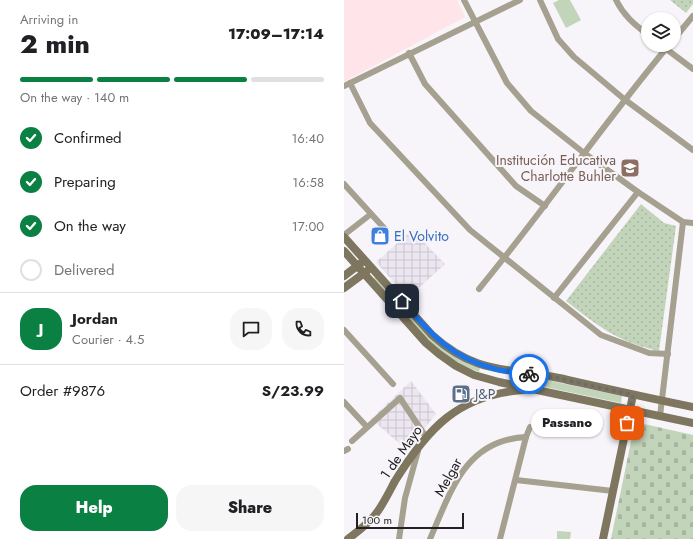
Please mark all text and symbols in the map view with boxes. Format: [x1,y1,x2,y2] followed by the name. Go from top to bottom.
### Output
[20,10,78,29] text: Arriving in
[641,12,681,52] map controls
[641,12,681,52] button: layers
[228,23,324,45] text: 17:09–17:14
[20,25,90,63] text: 2 min
[20,88,129,107] text: On the way · 140 m
[20,127,42,149] icon: check
[54,127,122,149] text: Confirmed
[291,129,324,148] text: 16:40
[496,150,616,186] place label: Institución Educativa Charlotte Buhler
[619,157,641,179] school or university icon: Institución Educativa Charlotte Buhler
[20,171,42,193] icon: check
[54,171,116,193] text: Preparing
[292,173,324,192] text: 16:58
[20,215,42,237] icon: check
[54,215,126,237] text: On the way
[292,217,324,236] text: 17:00
[369,225,391,247] shop icon: El Volvito
[394,226,449,246] place label: El Volvito
[54,259,115,281] text: Delivered
[385,284,419,318] pin
[391,290,413,312] icon: home
[72,308,118,330] text: Jordan
[230,308,272,350] button: chat
[282,308,324,350] button: phone
[39,318,43,340] text: J
[72,330,144,349] text: Courier · 4.5
[509,354,549,394] courier
[518,363,540,385] icon: bike
[20,380,105,402] text: Order #9876
[262,380,324,402] text: S/23.99
[450,383,472,405] fuel station icon: J&P
[473,384,496,404] place label: J&P
[610,406,644,440] pin
[531,409,603,437] callout: Passano
[616,412,638,434] icon: bag
[542,413,592,432] text: Passano
[375,421,427,483] street label: 1 de Mayo
[429,454,467,500] street label: Melgar
[20,485,168,531] button: Help
[176,485,324,531] button: Share
[356,511,464,530] scale bar
[362,512,392,528] text: 100 m

